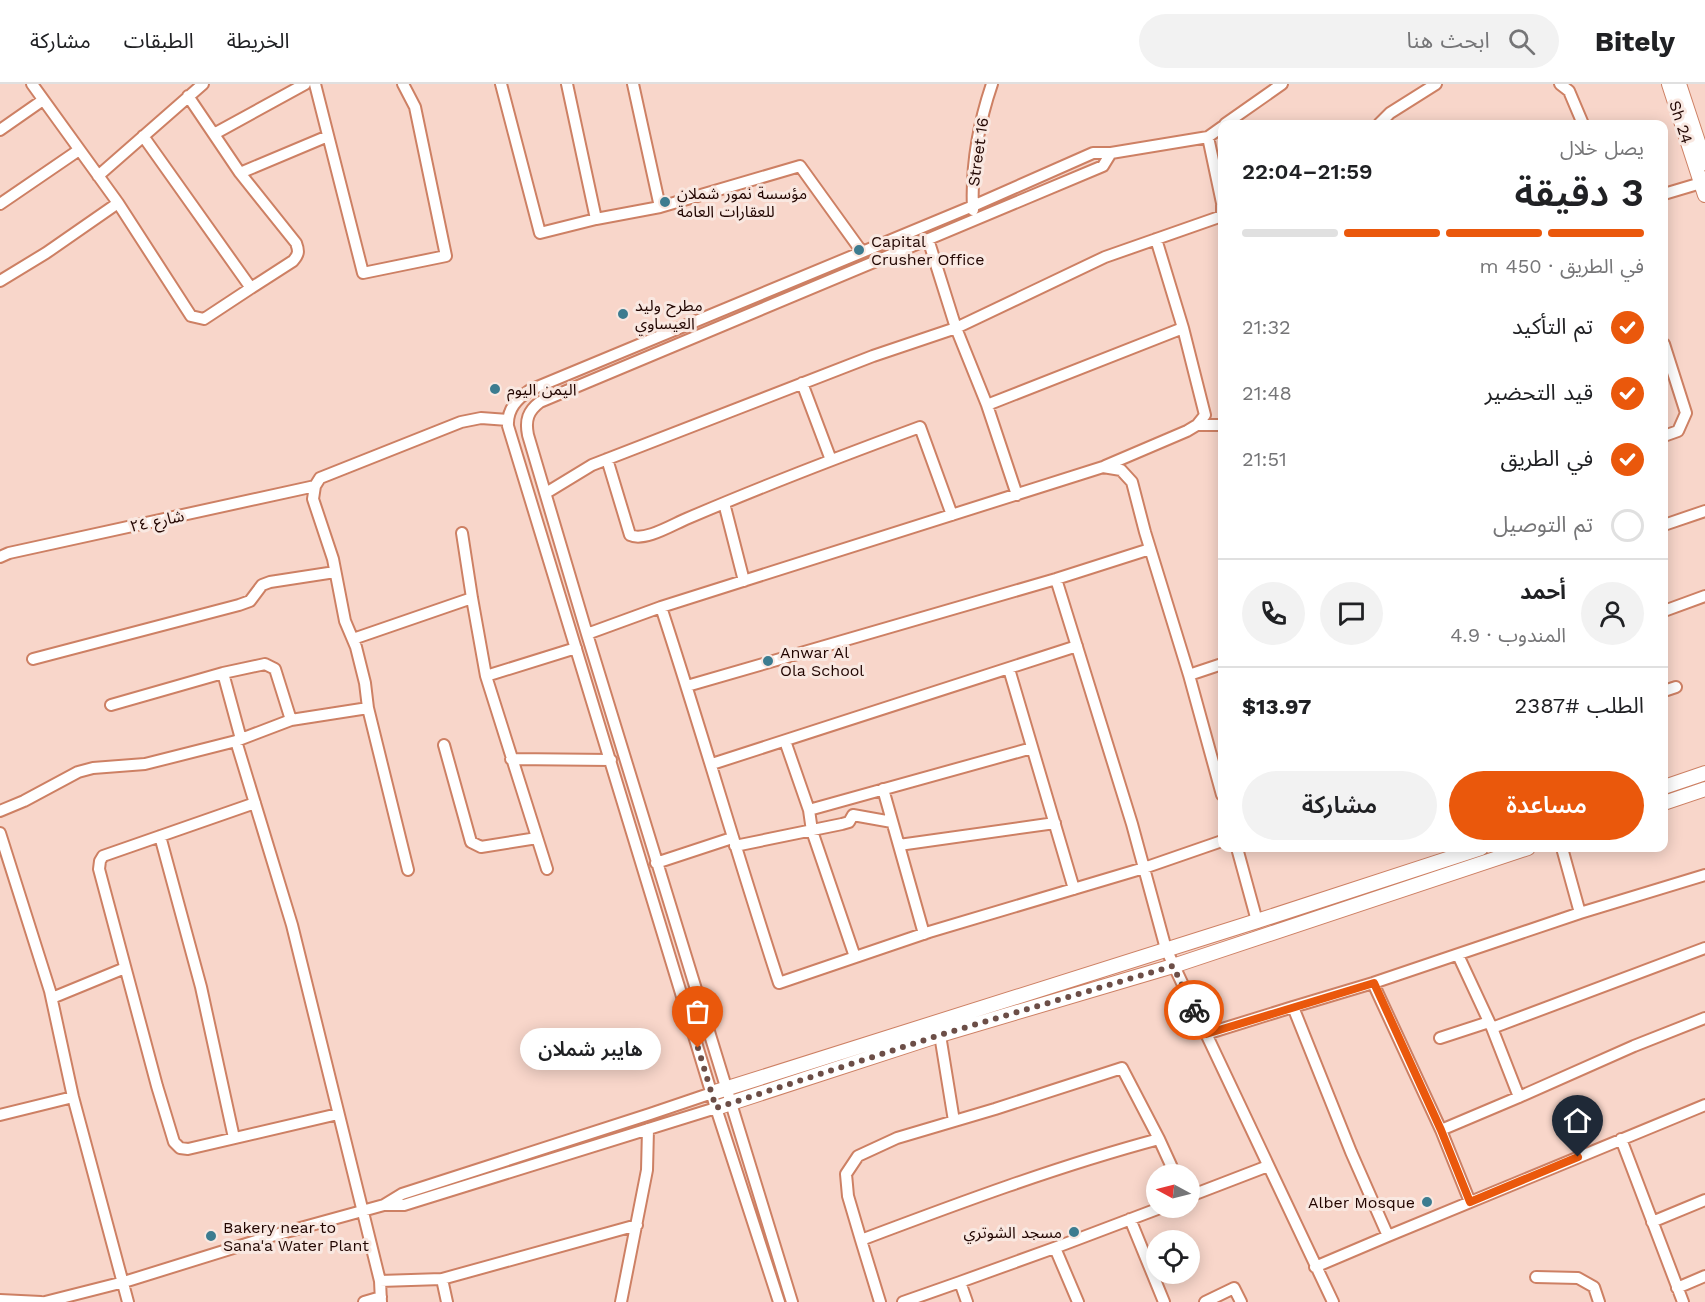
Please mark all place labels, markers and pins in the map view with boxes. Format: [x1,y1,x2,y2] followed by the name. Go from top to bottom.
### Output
[677,184,807,221] place label: مؤسسة نمور شملان للعقارات العامة
[658,195,672,209] marker: مؤسسة نمور شملان للعقارات العامة
[871,232,985,269] place label: Capital Crusher Office
[852,243,866,257] marker: Capital Crusher Office
[635,296,703,335] place label: مطرح وليد العيساوي
[616,307,630,321] marker: مطرح وليد العيساوي
[507,380,577,402] place label: اليمن اليوم
[488,382,502,396] marker: اليمن اليوم
[780,643,864,680] place label: Anwar Al Ola School
[761,654,775,668] marker: Anwar Al Ola School
[672,986,723,1048] pin
[521,1027,662,1069] callout: هايبر شملان
[1552,1095,1603,1157] pin
[1308,1193,1415,1212] place label: Alber Mosque
[1420,1195,1434,1209] marker: Alber Mosque
[223,1218,369,1255] place label: Bakery near to Sana'a Water Plant
[963,1223,1062,1244] place label: مسجد الشوتري
[1067,1225,1081,1239] marker: مسجد الشوتري
[204,1229,218,1243] marker: Bakery near to Sana'a Water Plant

